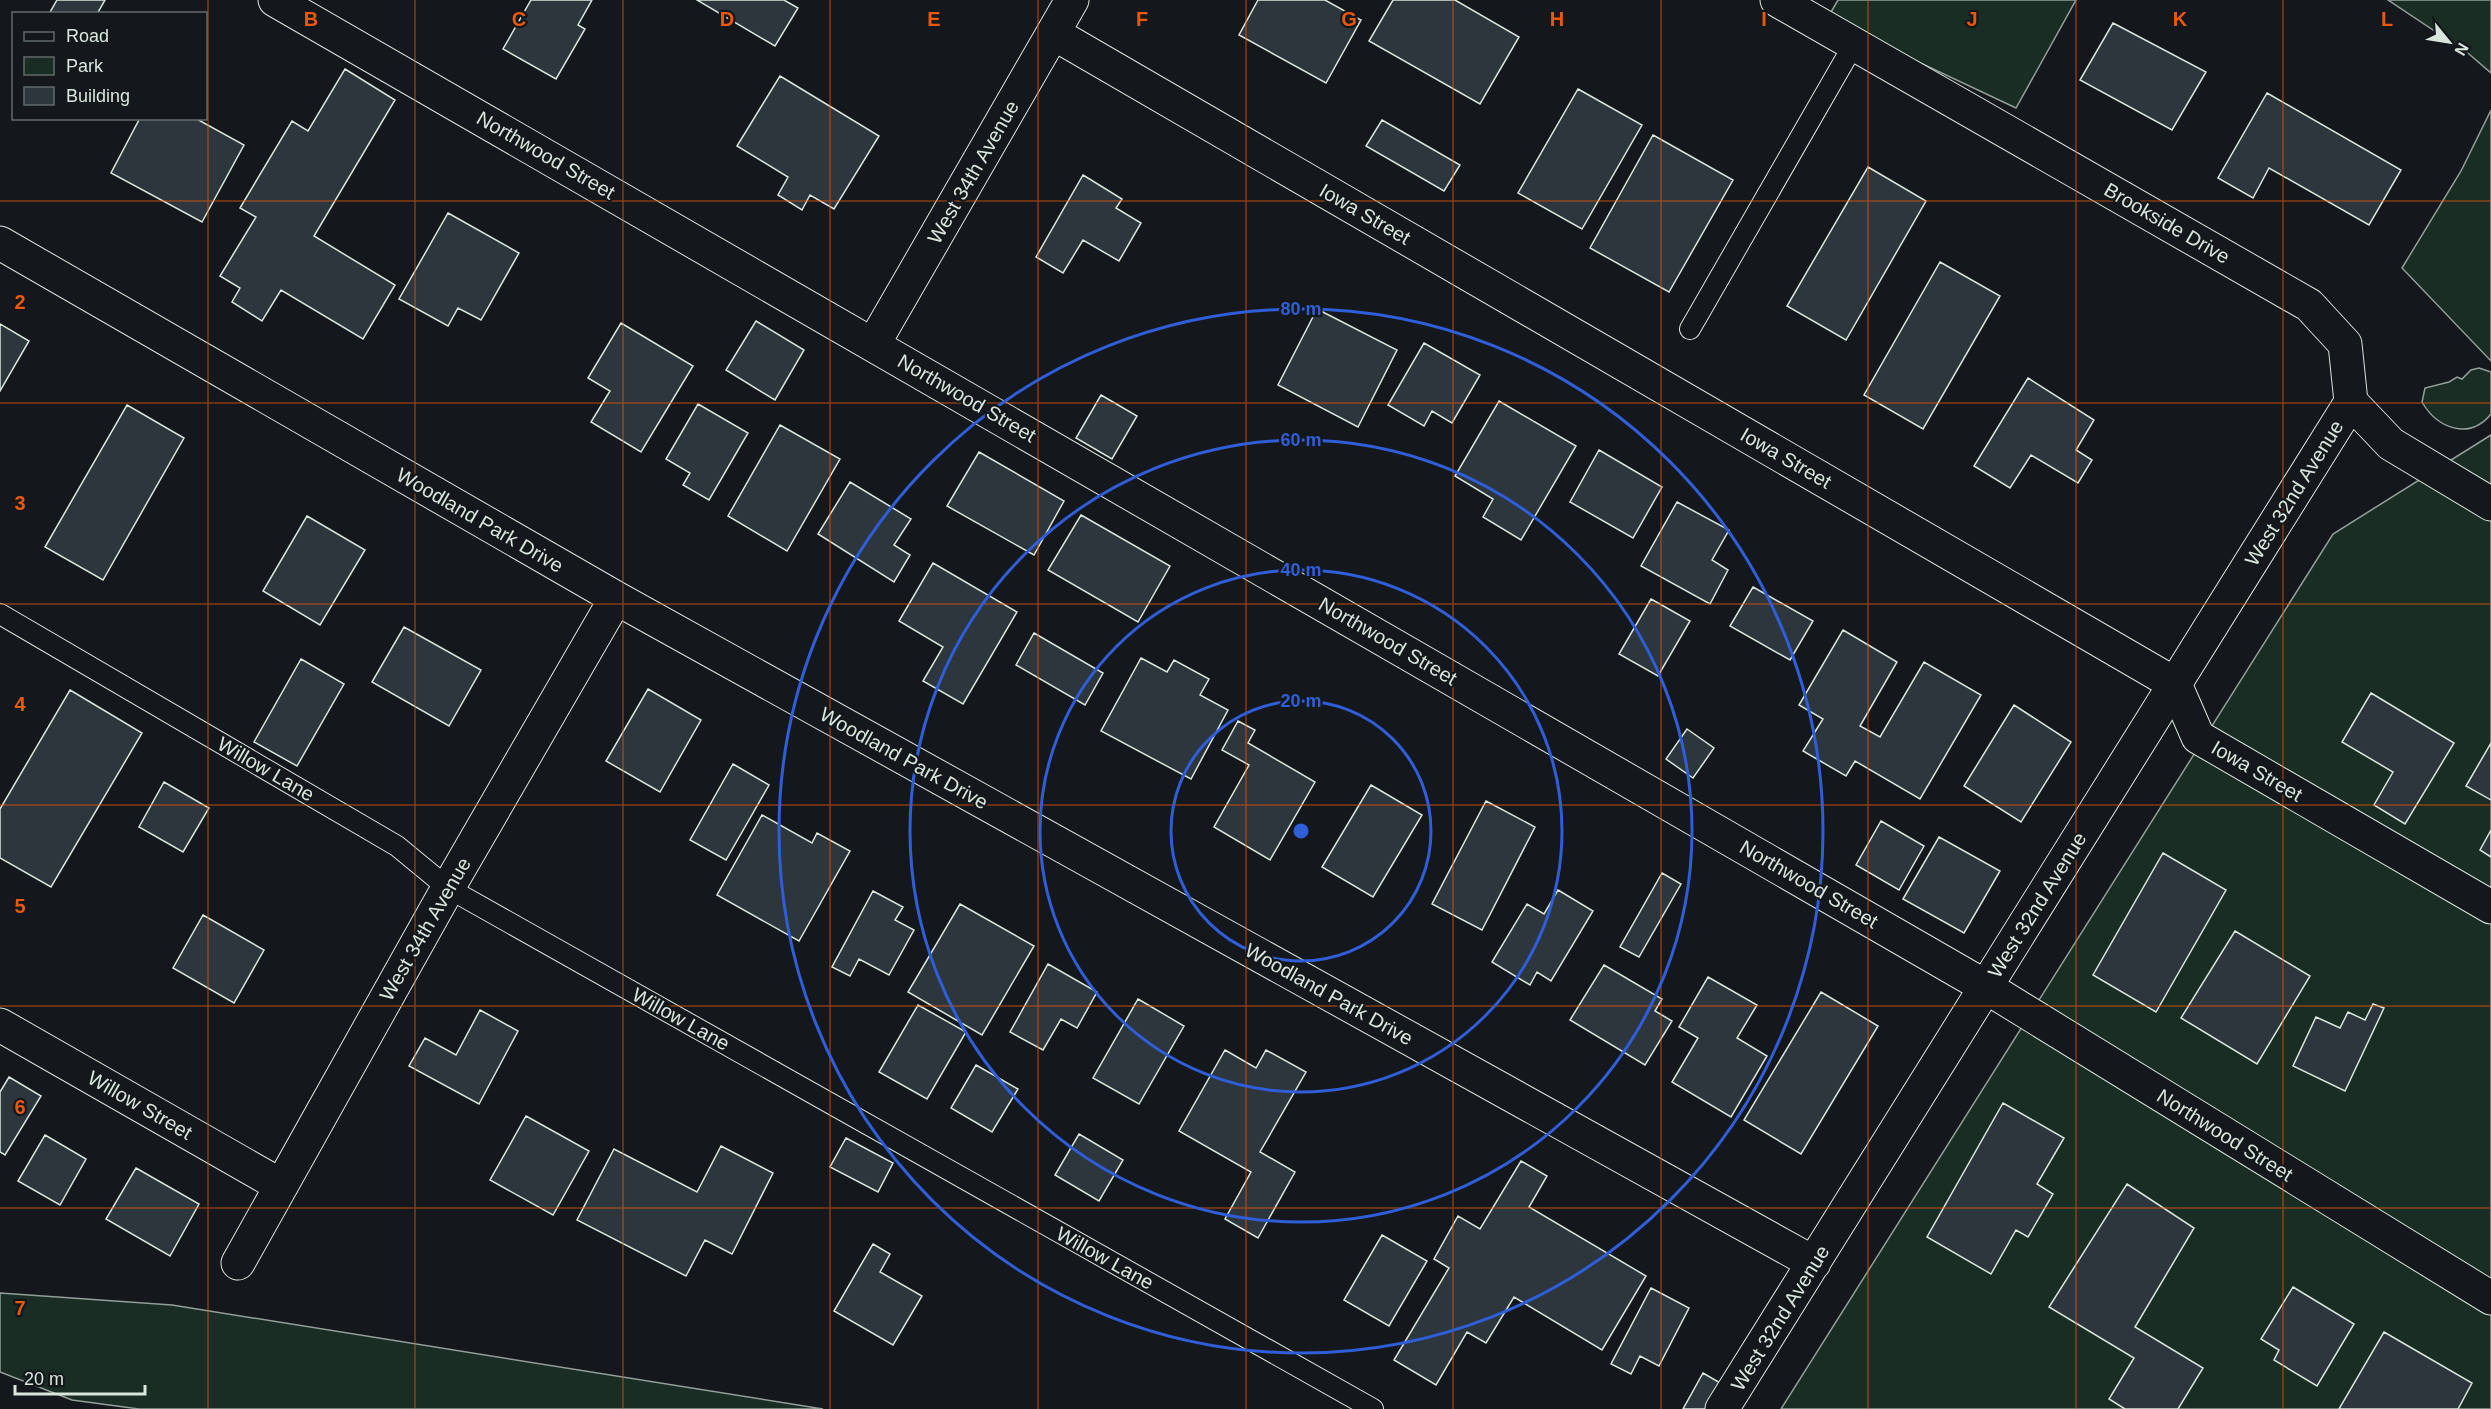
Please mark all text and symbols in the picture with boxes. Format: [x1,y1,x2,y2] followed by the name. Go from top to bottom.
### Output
[304,8,318,30] text: B
[512,8,526,30] text: C
[720,8,734,30] text: D
[927,8,941,30] text: E
[1136,8,1148,30] text: F
[1341,8,1357,30] text: G
[1550,8,1564,30] text: H
[1761,8,1767,30] text: I
[1966,8,1978,30] text: J
[2173,8,2188,30] text: K
[2381,8,2393,30] text: L
[12,12,207,120] legend
[2419,12,2479,72] north arrow
[66,26,109,46] text: Road
[2451,40,2472,59] text: N
[66,56,104,76] text: Park
[66,86,130,106] text: Building
[923,97,1023,247] street label: West 34th Avenue
[473,107,619,204] street label: Northwood Street
[2100,178,2234,268] street label: Brookside Drive
[1316,179,1415,249] street label: Iowa Street
[14,291,26,313] text: 2
[1280,299,1322,319] text: 80 m
[894,350,1040,447] street label: Northwood Street
[2240,416,2348,570] street label: West 32nd Avenue
[1737,423,1836,493] street label: Iowa Street
[1280,430,1322,450] text: 60 m
[393,463,567,577] street label: Woodland Park Drive
[14,492,26,514] text: 3
[1280,560,1322,580] text: 40 m
[1315,593,1461,690] street label: Northwood Street
[1280,691,1322,711] text: 20 m
[14,693,26,715] text: 4
[816,703,992,813] street label: Woodland Park Drive
[214,733,318,805] street label: Willow Lane
[2208,736,2307,806] street label: Iowa Street
[1291,821,1311,841] centre of rings
[1983,828,2091,982] street label: West 32nd Avenue
[1736,836,1882,933] street label: Northwood Street
[375,854,475,1004] street label: West 34th Avenue
[14,895,26,917] text: 5
[1241,939,1417,1049] street label: Woodland Park Drive
[629,983,733,1055] street label: Willow Lane
[84,1066,196,1144] street label: Willow Street
[2153,1084,2297,1186] street label: Northwood Street
[14,1096,26,1118] text: 6
[1053,1222,1157,1294] street label: Willow Lane
[1726,1241,1834,1395] street label: West 32nd Avenue
[14,1297,26,1319] text: 7
[15,1358,146,1396] scale bar
[24,1369,64,1389] text: 20 m

